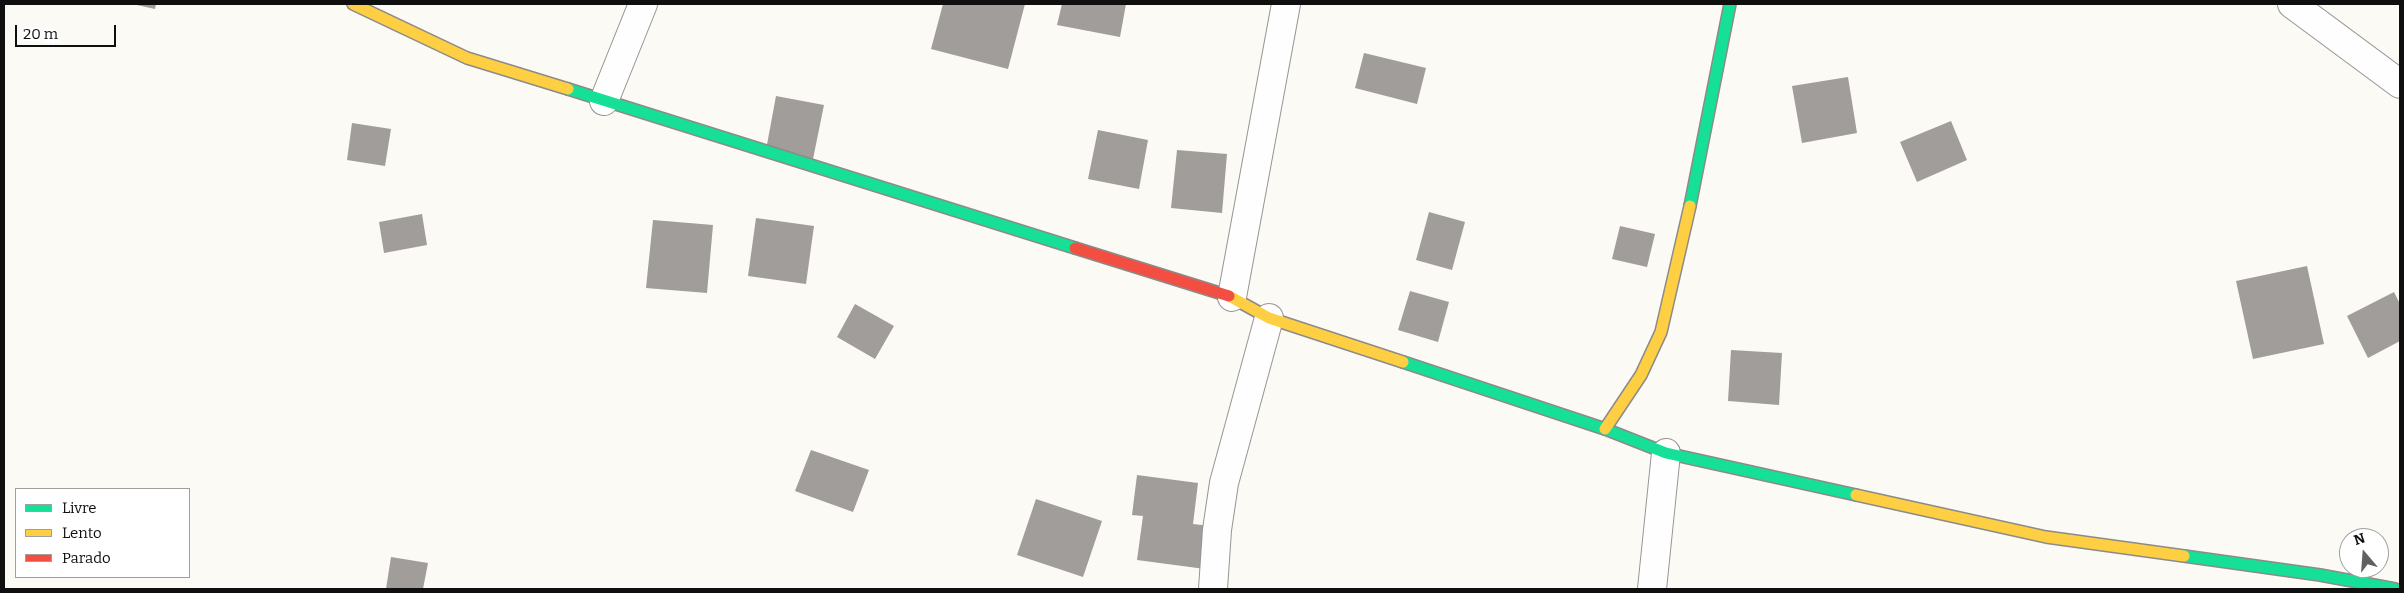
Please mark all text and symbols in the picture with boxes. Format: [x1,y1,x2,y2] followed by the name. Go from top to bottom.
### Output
[18,15,119,47] scale bar
[23,25,58,43] text: 20 m
[15,488,190,578] legend
[62,499,97,517] text: Livre
[62,524,102,542] text: Lento
[2339,528,2389,578] north arrow
[2352,529,2367,549] text: N
[62,549,111,567] text: Parado

